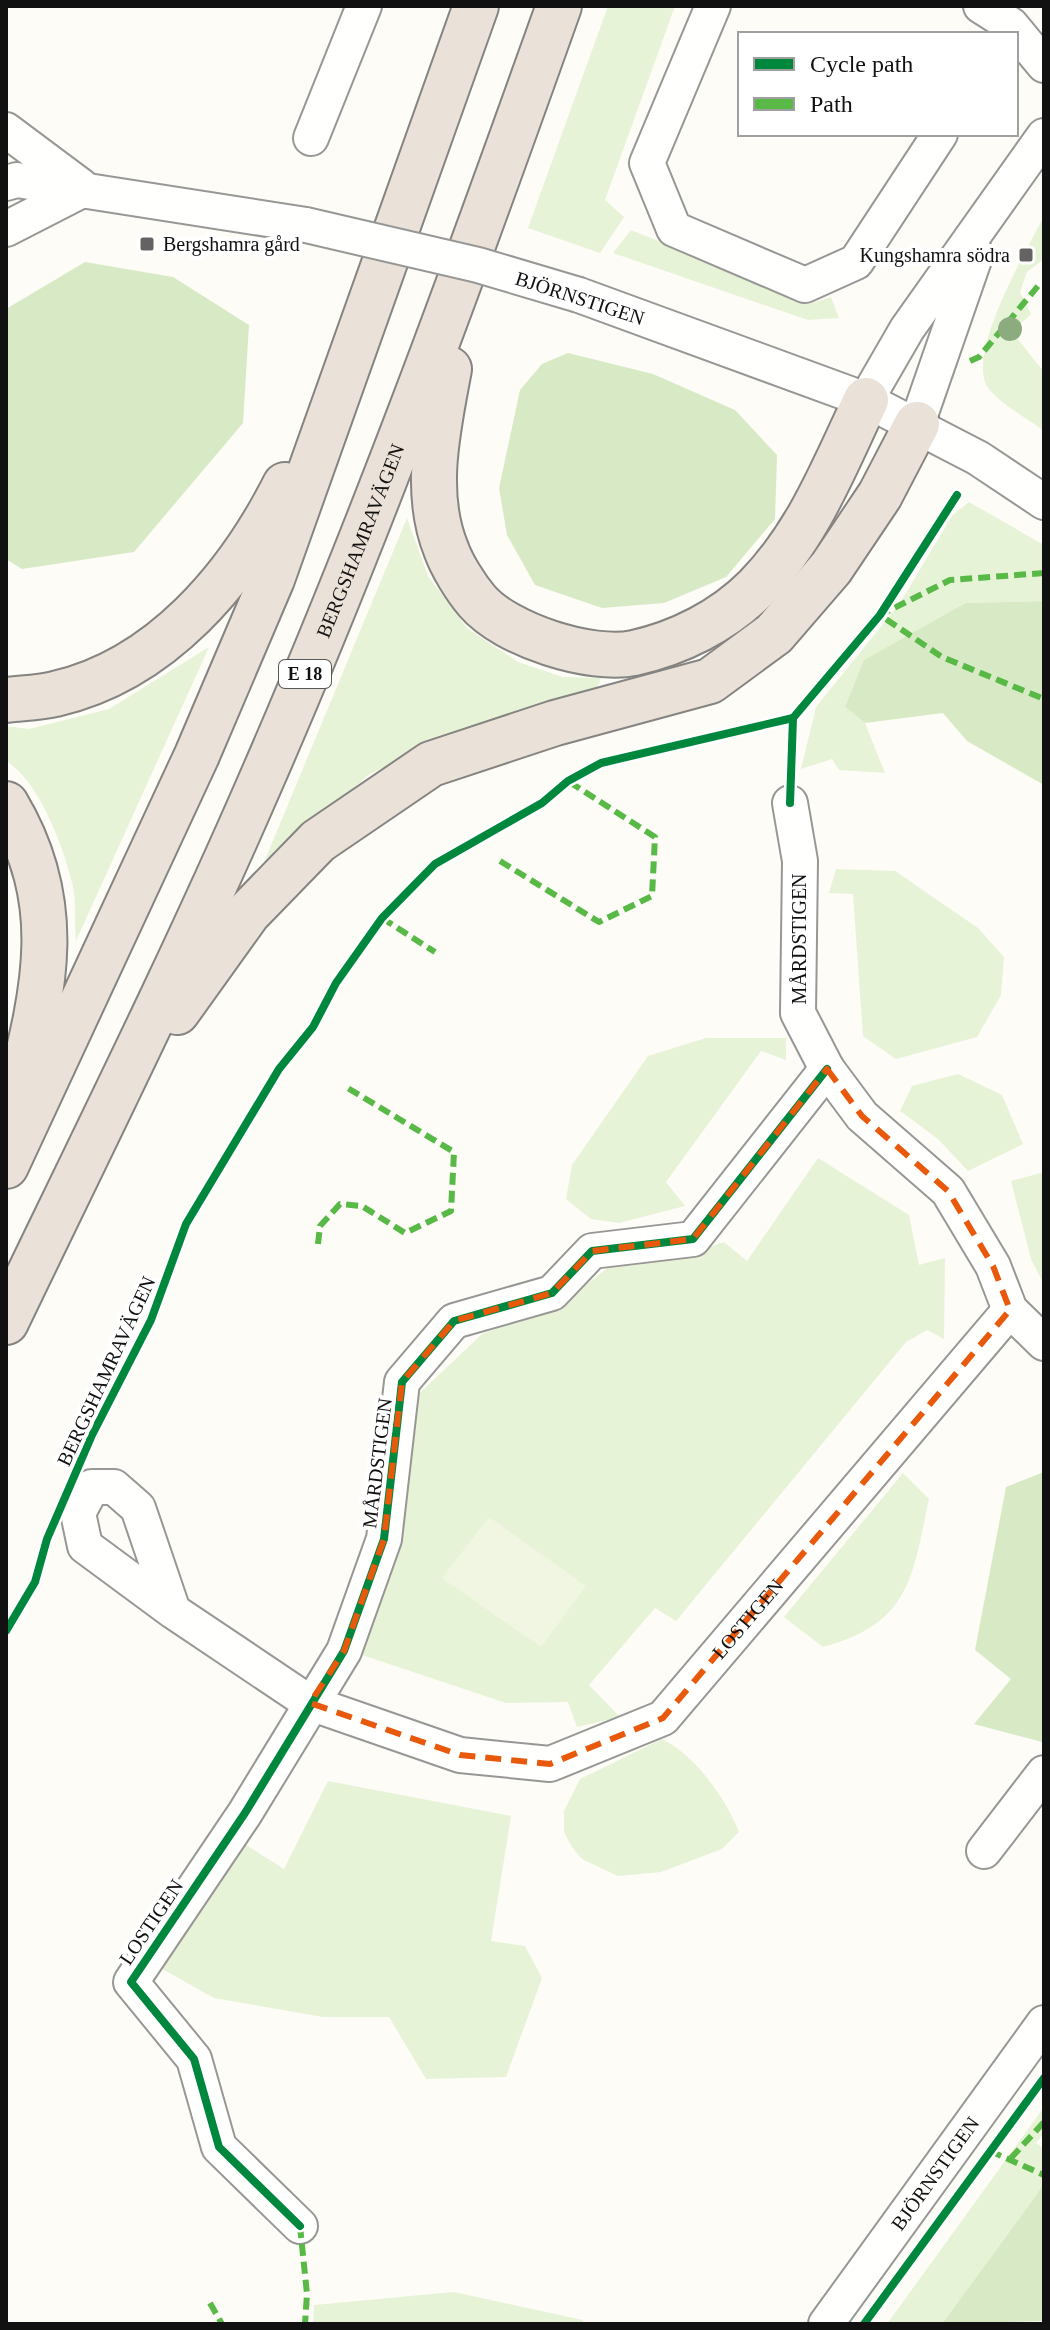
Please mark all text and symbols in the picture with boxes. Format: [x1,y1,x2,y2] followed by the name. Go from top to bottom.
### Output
[738,32,1018,136] legend
[810,51,913,77] text: Cycle path
[810,91,853,117] text: Path
[163,233,300,256] place label: Bergshamra gård
[138,235,156,253] marker: Bergshamra gård
[859,244,1010,267] place label: Kungshamra södra
[1017,246,1035,264] marker: Kungshamra södra
[513,267,647,329] street label: BJÖRNSTIGEN
[312,441,408,641] street label: BERGSHAMRAVÄGEN
[279,660,331,688] road number: E 18
[788,873,810,1005] street label: MÅRDSTIGEN
[52,1273,160,1469] street label: BERGSHAMRAVÄGEN
[358,1397,396,1529] street label: MÅRDSTIGEN
[707,1574,788,1663] street label: LOSTIGEN
[115,1875,187,1969] street label: LOSTIGEN
[887,2112,983,2234] street label: BJÖRNSTIGEN

